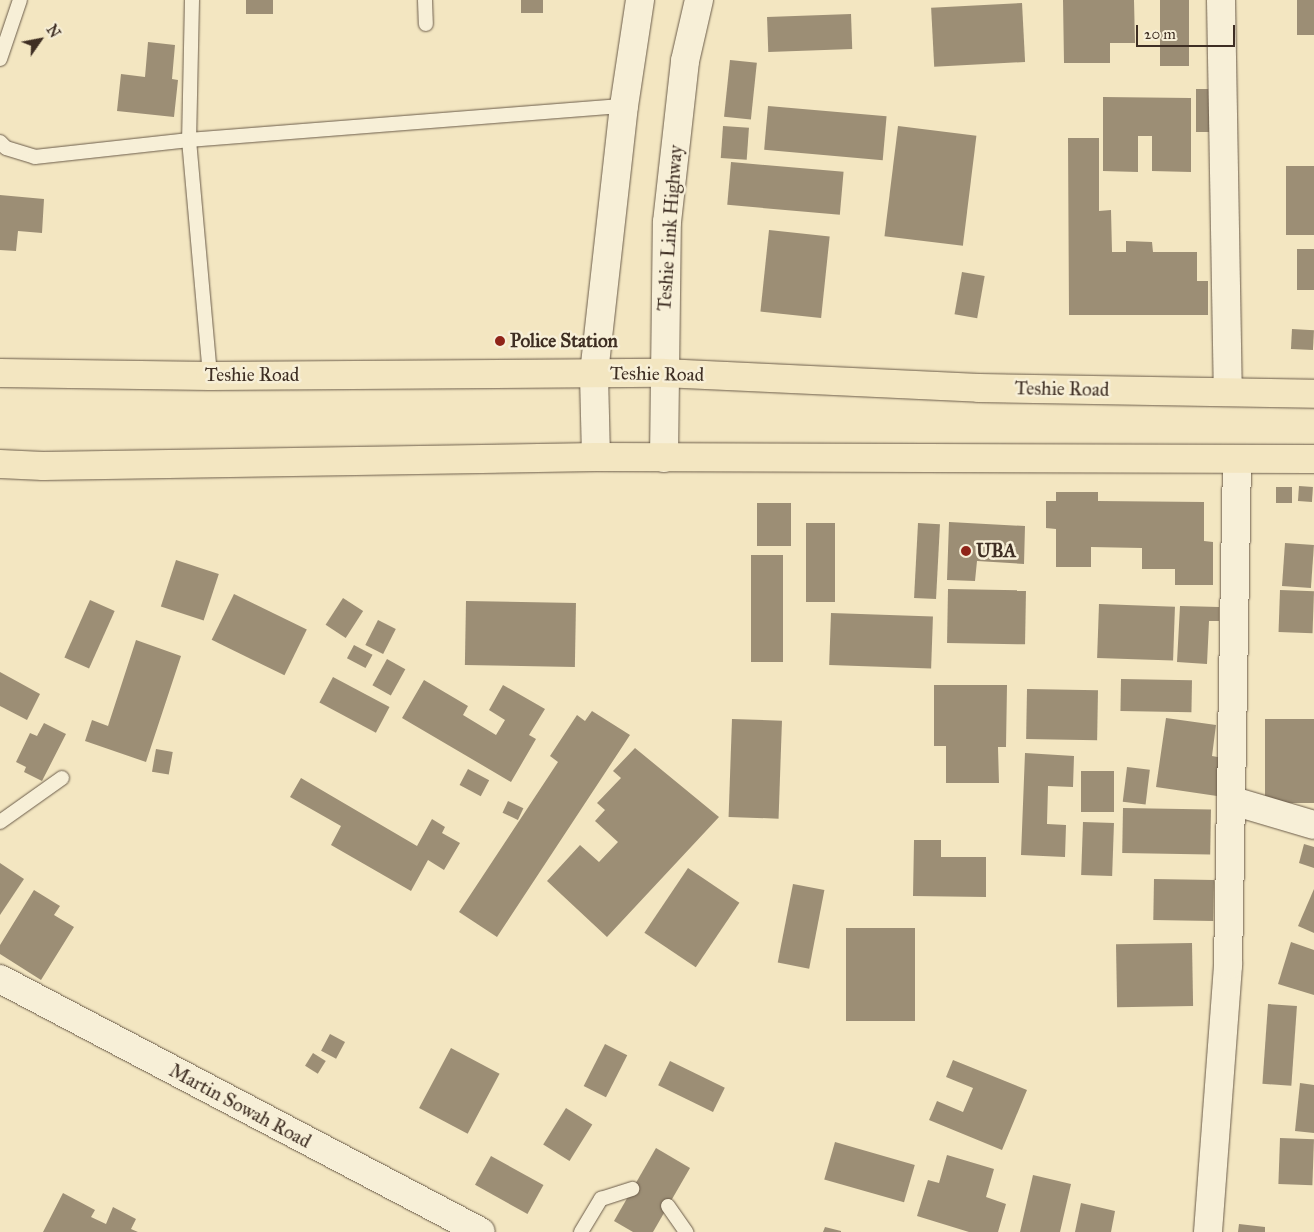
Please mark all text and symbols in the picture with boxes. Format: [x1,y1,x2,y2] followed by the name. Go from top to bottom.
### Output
[15,15,65,65] north arrow
[1139,15,1238,47] scale bar
[43,22,63,41] text: N
[1144,25,1176,43] text: 20 m
[653,144,687,312] street label: Teshie Link Highway
[510,330,618,352] place label: Police Station
[494,335,506,347] marker: Police Station
[610,362,704,386] street label: Teshie Road
[205,364,299,386] street label: Teshie Road
[1015,377,1109,401] street label: Teshie Road
[976,540,1016,562] place label: UBA
[960,545,972,557] marker: UBA
[165,1059,315,1153] street label: Martin Sowah Road

